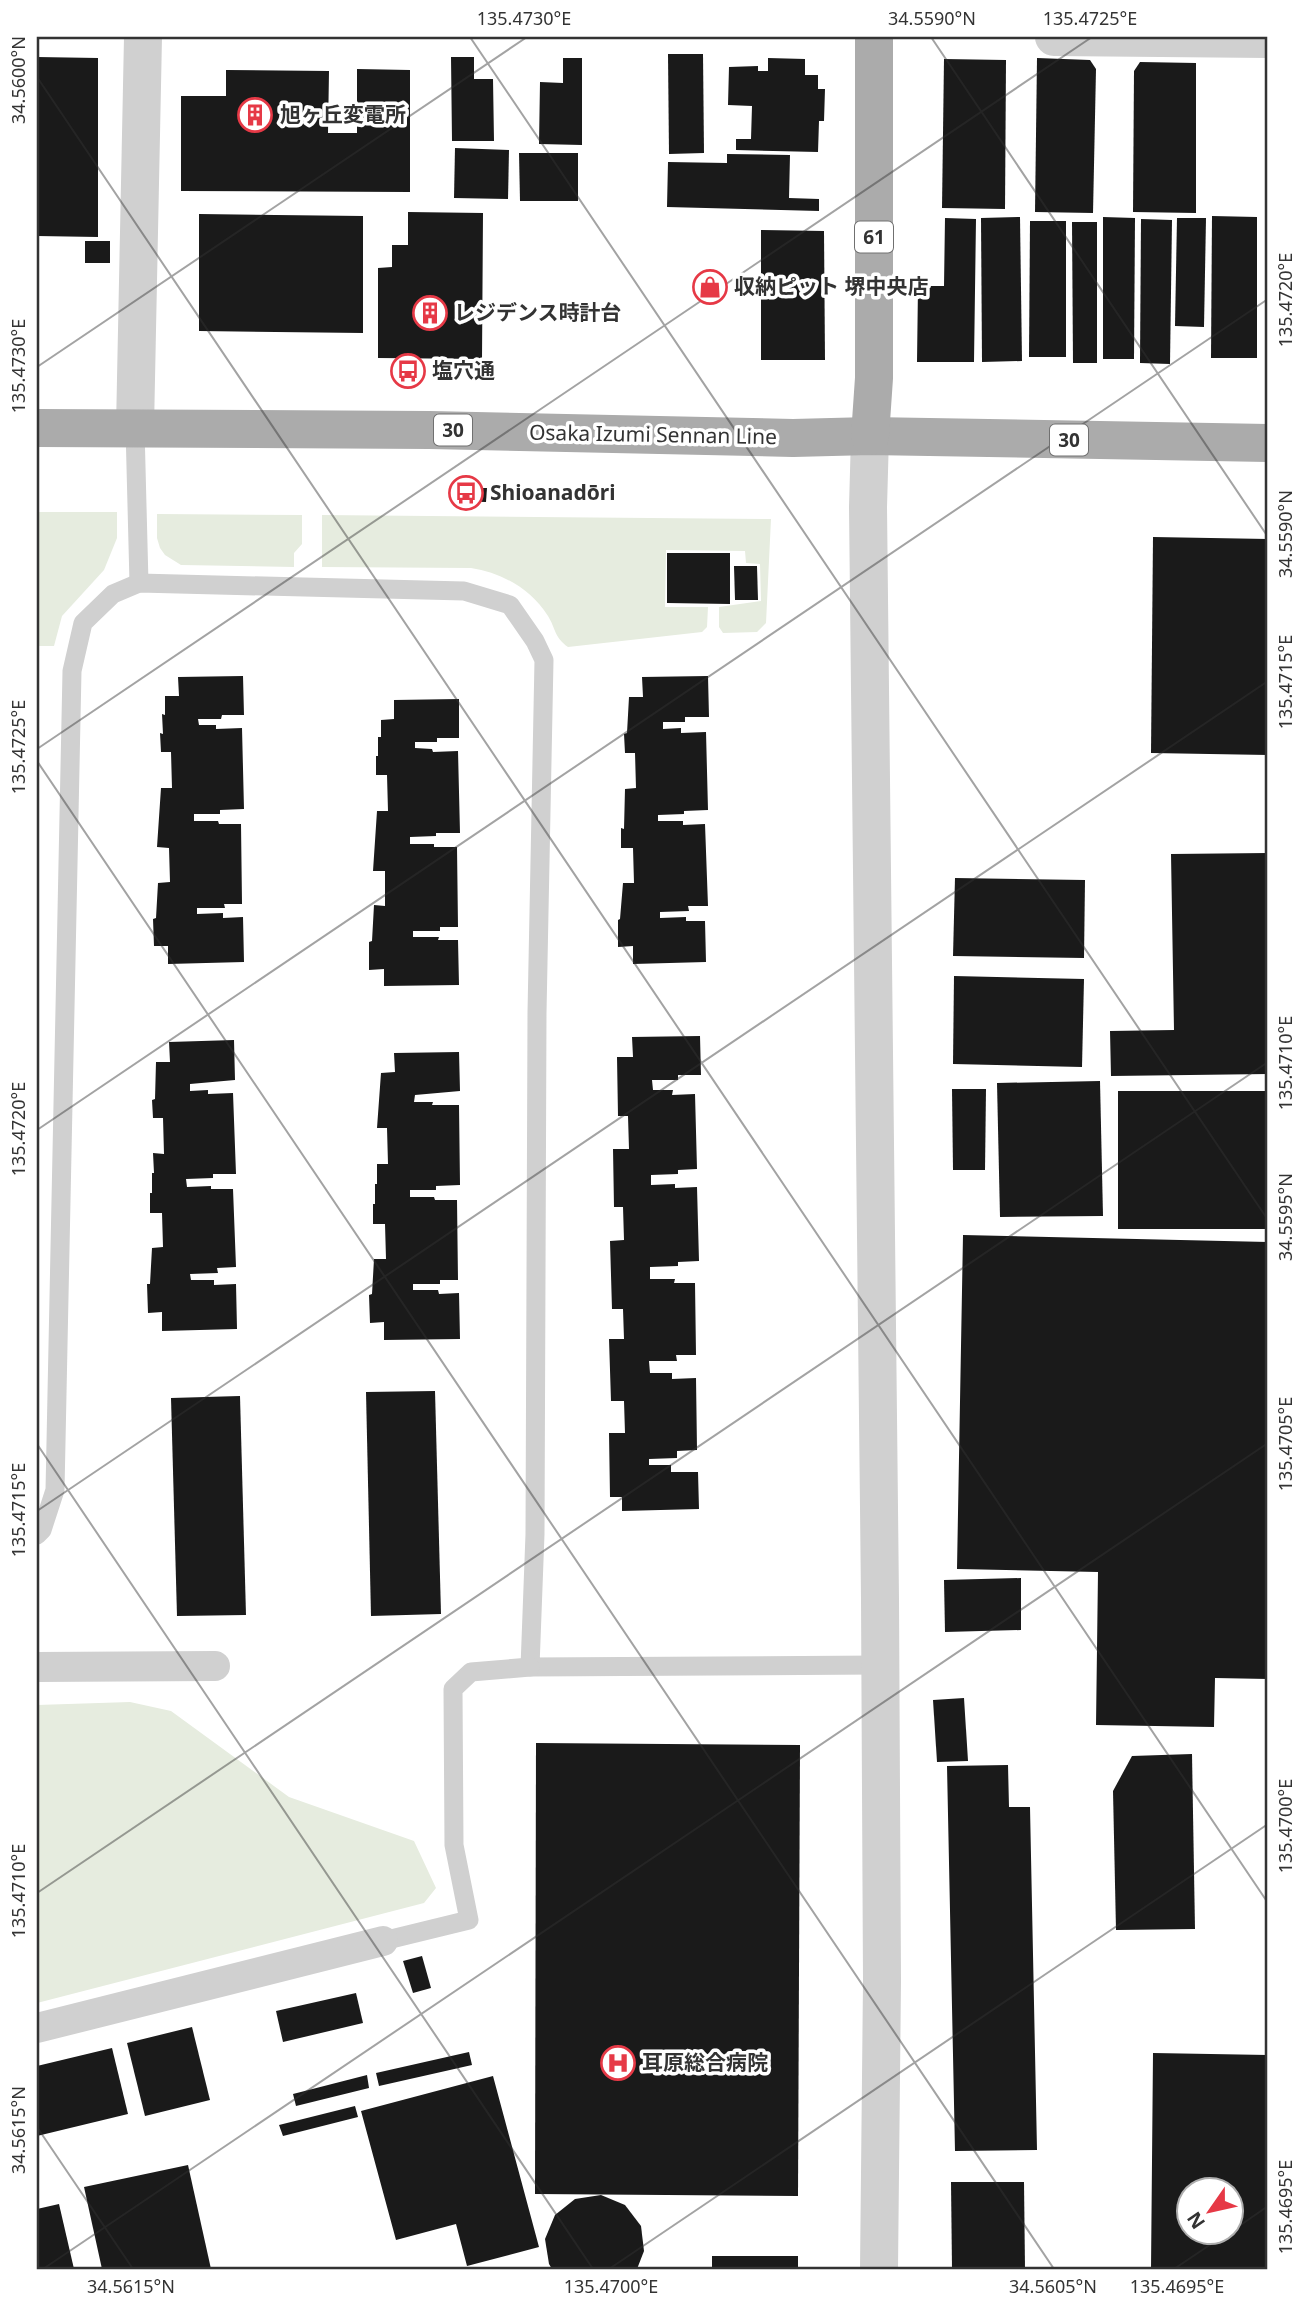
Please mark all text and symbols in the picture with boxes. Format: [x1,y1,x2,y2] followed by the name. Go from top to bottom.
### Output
[477,6,571,30] text: 135.4730°E
[888,6,976,30] text: 34.5590°N
[1043,6,1137,30] text: 135.4725°E
[6,36,30,124] text: 34.5600°N
[236,96,274,134] building icon: 旭ヶ丘変電所
[280,100,406,128] place label: 旭ヶ丘変電所
[855,221,893,252] road number: 61
[1273,253,1297,347] text: 135.4720°E
[691,268,729,306] shop icon: 収納ピット 堺中央店
[734,272,928,300] place label: 収納ピット 堺中央店
[411,294,449,332] building icon: レジデンス時計台
[454,298,622,326] place label: レジデンス時計台
[6,319,30,413] text: 135.4730°E
[389,352,427,390] bus stop icon: 塩穴通
[432,356,495,384] place label: 塩穴通
[434,414,472,446] road number: 30
[529,418,777,450] street label: Osaka Izumi Sennan Line
[1050,424,1088,456] road number: 30
[447,474,485,512] bus stop icon: Shioanadōri
[490,478,616,506] place label: Shioanadōri
[1273,490,1297,578] text: 34.5590°N
[1273,635,1297,729] text: 135.4715°E
[6,700,30,794] text: 135.4725°E
[1273,1016,1297,1110] text: 135.4710°E
[6,1082,30,1176] text: 135.4720°E
[1273,1173,1297,1261] text: 34.5595°N
[1273,1397,1297,1491] text: 135.4705°E
[6,1463,30,1557] text: 135.4715°E
[1273,1779,1297,1873] text: 135.4700°E
[6,1844,30,1938] text: 135.4710°E
[599,2044,637,2082] hospital icon: 耳原総合病院
[642,2048,768,2076] place label: 耳原総合病院
[6,2086,30,2174] text: 34.5615°N
[1273,2160,1297,2254] text: 135.4695°E
[1176,2176,1246,2246] north arrow
[1181,2207,1211,2234] text: N
[87,2274,175,2298] text: 34.5615°N
[564,2274,658,2298] text: 135.4700°E
[1009,2274,1097,2298] text: 34.5605°N
[1130,2274,1224,2298] text: 135.4695°E

